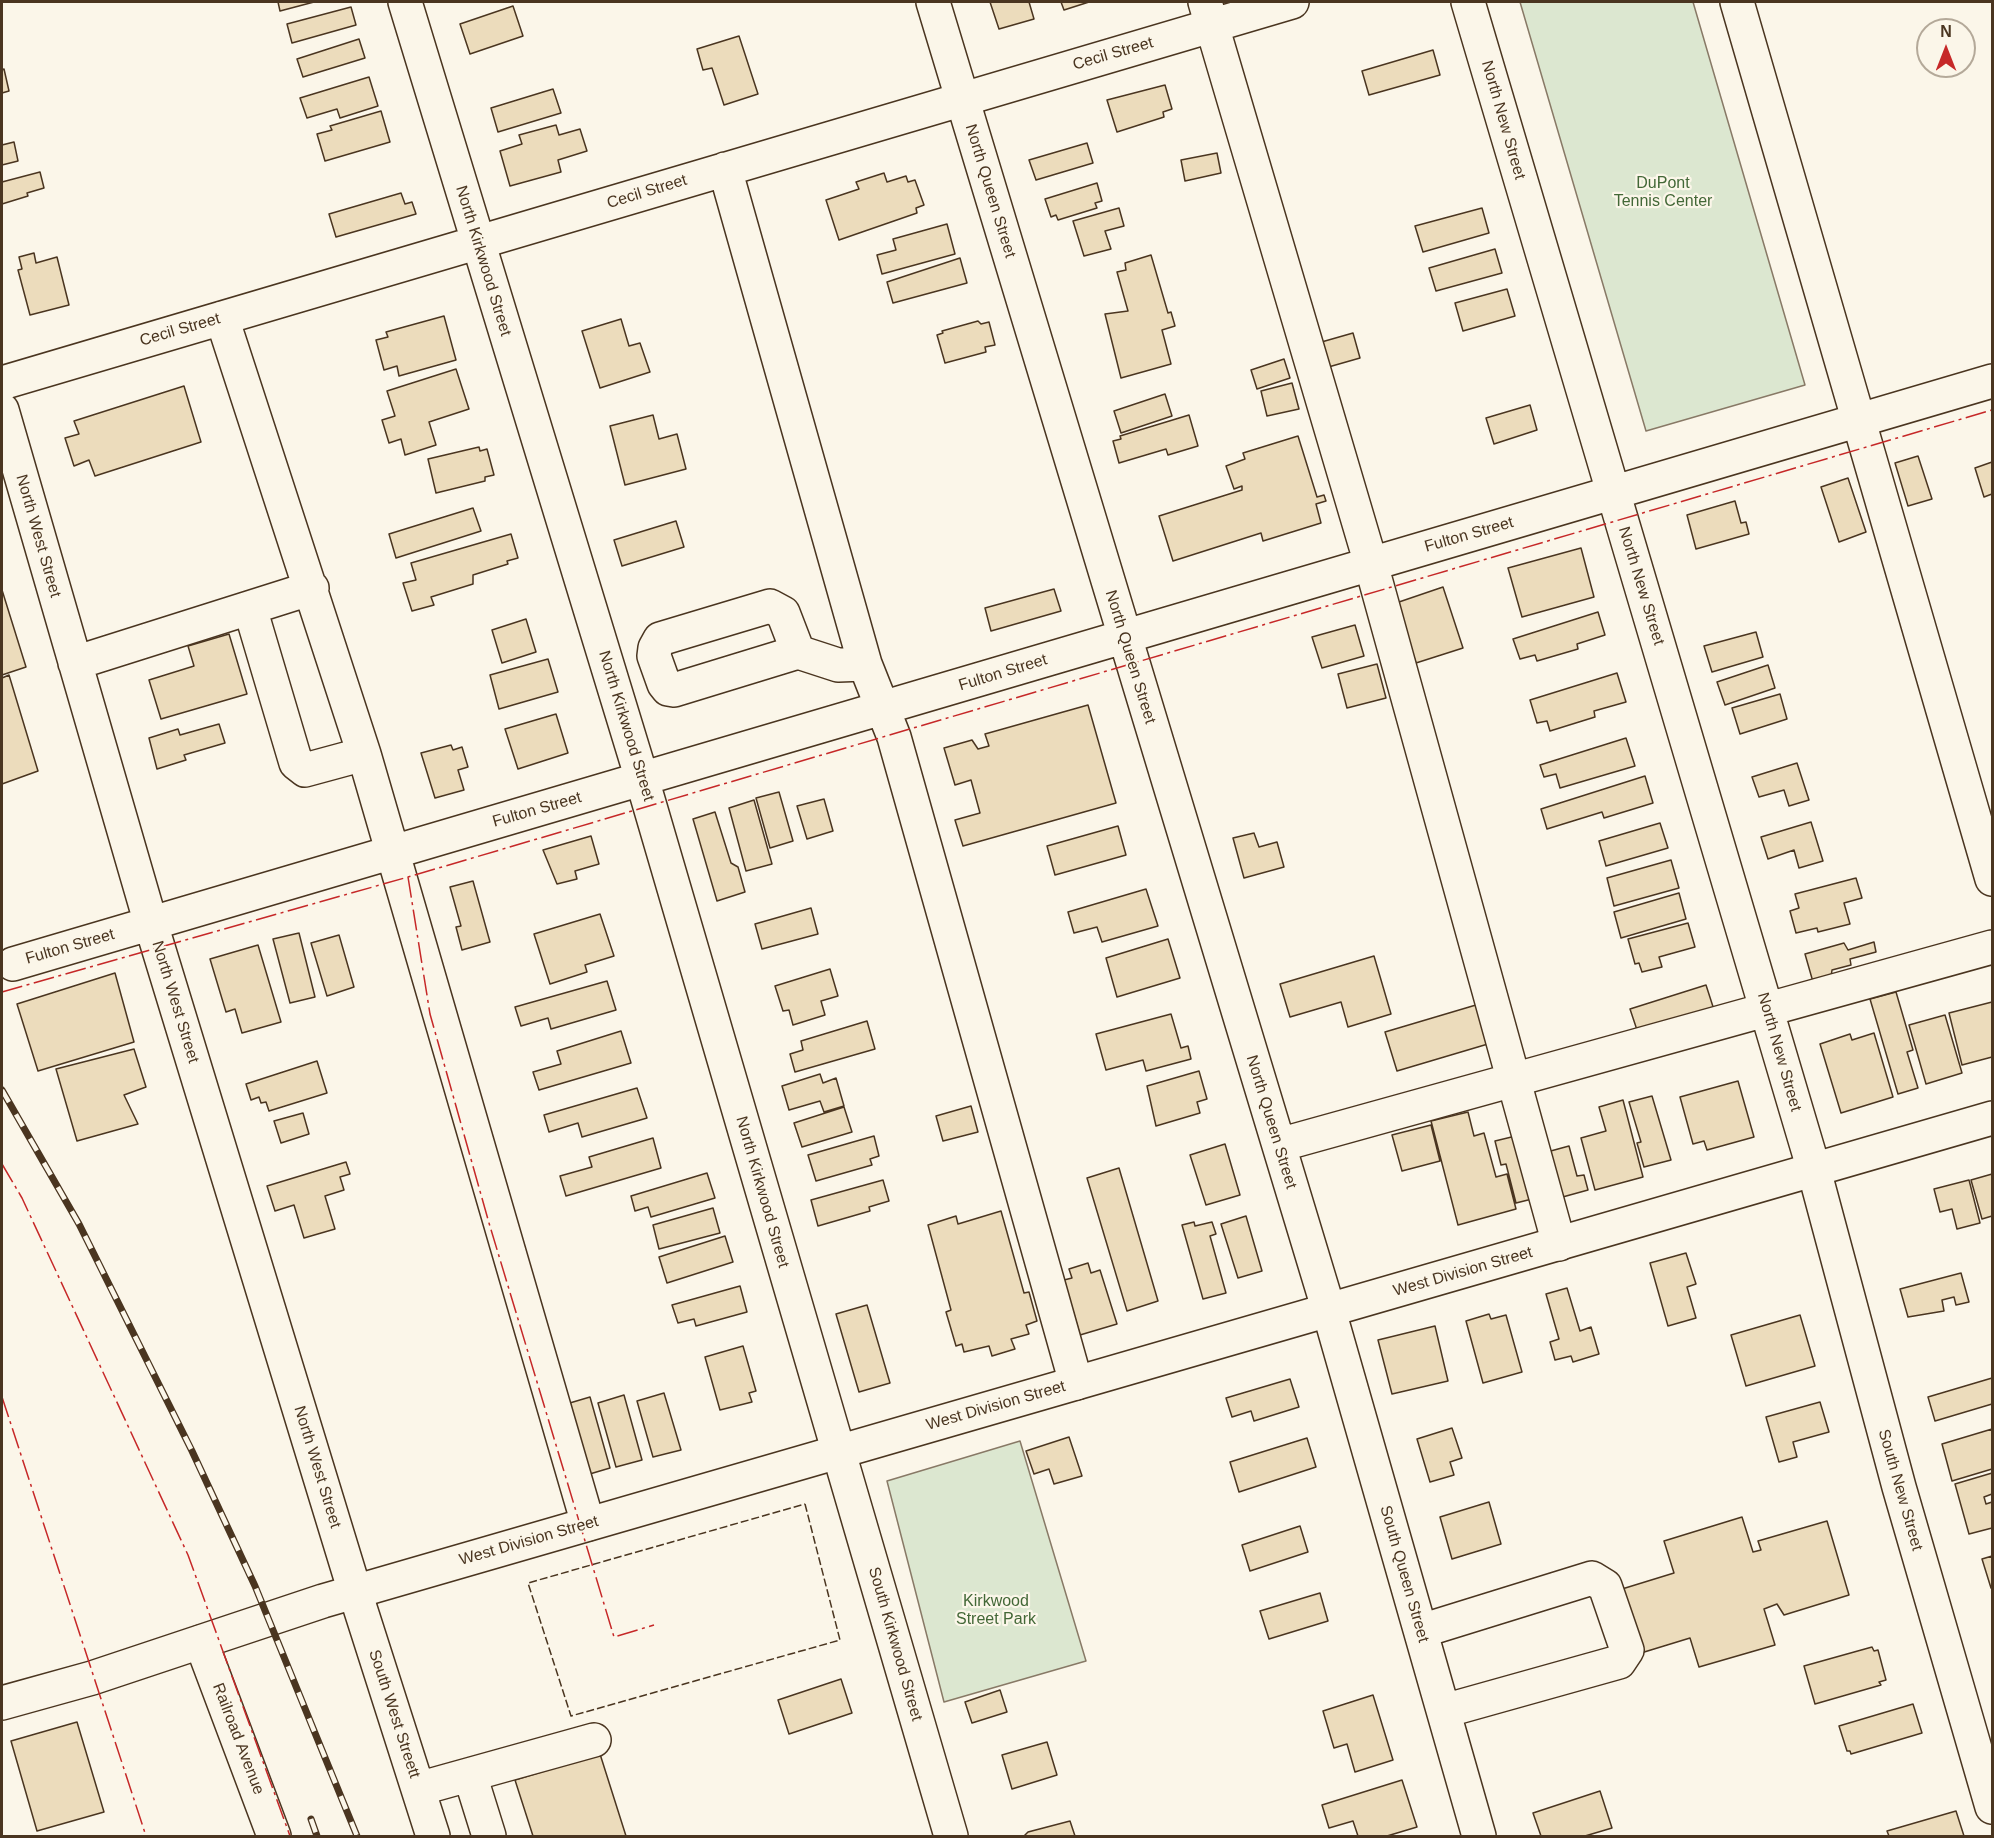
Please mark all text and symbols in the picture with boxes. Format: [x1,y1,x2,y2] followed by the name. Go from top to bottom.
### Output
[1916,18,1976,78] north arrow
[1940,23,1952,40] text: N
[1071,33,1155,75] street label: Cecil Street
[1477,58,1529,182] street label: North New Street
[961,122,1019,260] street label: North Queen Street
[605,171,689,213] street label: Cecil Street
[1614,174,1712,212] park label: DuPont Tennis Center
[451,183,515,339] street label: North Kirkwood Street
[138,309,222,351] street label: Cecil Street
[11,472,65,600] street label: North West Street
[1422,513,1516,557] street label: Fulton Street
[1614,525,1668,647] street label: North New Street
[1101,588,1159,726] street label: North Queen Street
[594,648,658,804] street label: North Kirkwood Street
[956,650,1050,696] street label: Fulton Street
[490,788,584,832] street label: Fulton Street
[23,925,117,969] street label: Fulton Street
[147,939,203,1065] street label: North West Street
[1753,990,1805,1114] street label: North New Street
[1242,1053,1300,1191] street label: North Queen Street
[731,1114,793,1270] street label: North Kirkwood Street
[1391,1243,1535,1301] street label: West Division Street
[924,1377,1068,1435] street label: West Division Street
[289,1404,345,1530] street label: North West Street
[1873,1427,1927,1553] street label: South New Street
[1375,1503,1433,1645] street label: South Queen Street
[457,1512,601,1570] street label: West Division Street
[864,1565,926,1723] street label: South Kirkwood Street
[956,1592,1036,1630] park label: Kirkwood Street Park
[364,1647,424,1781] street label: South West Streett
[208,1680,268,1798] street label: Railroad Avenue

